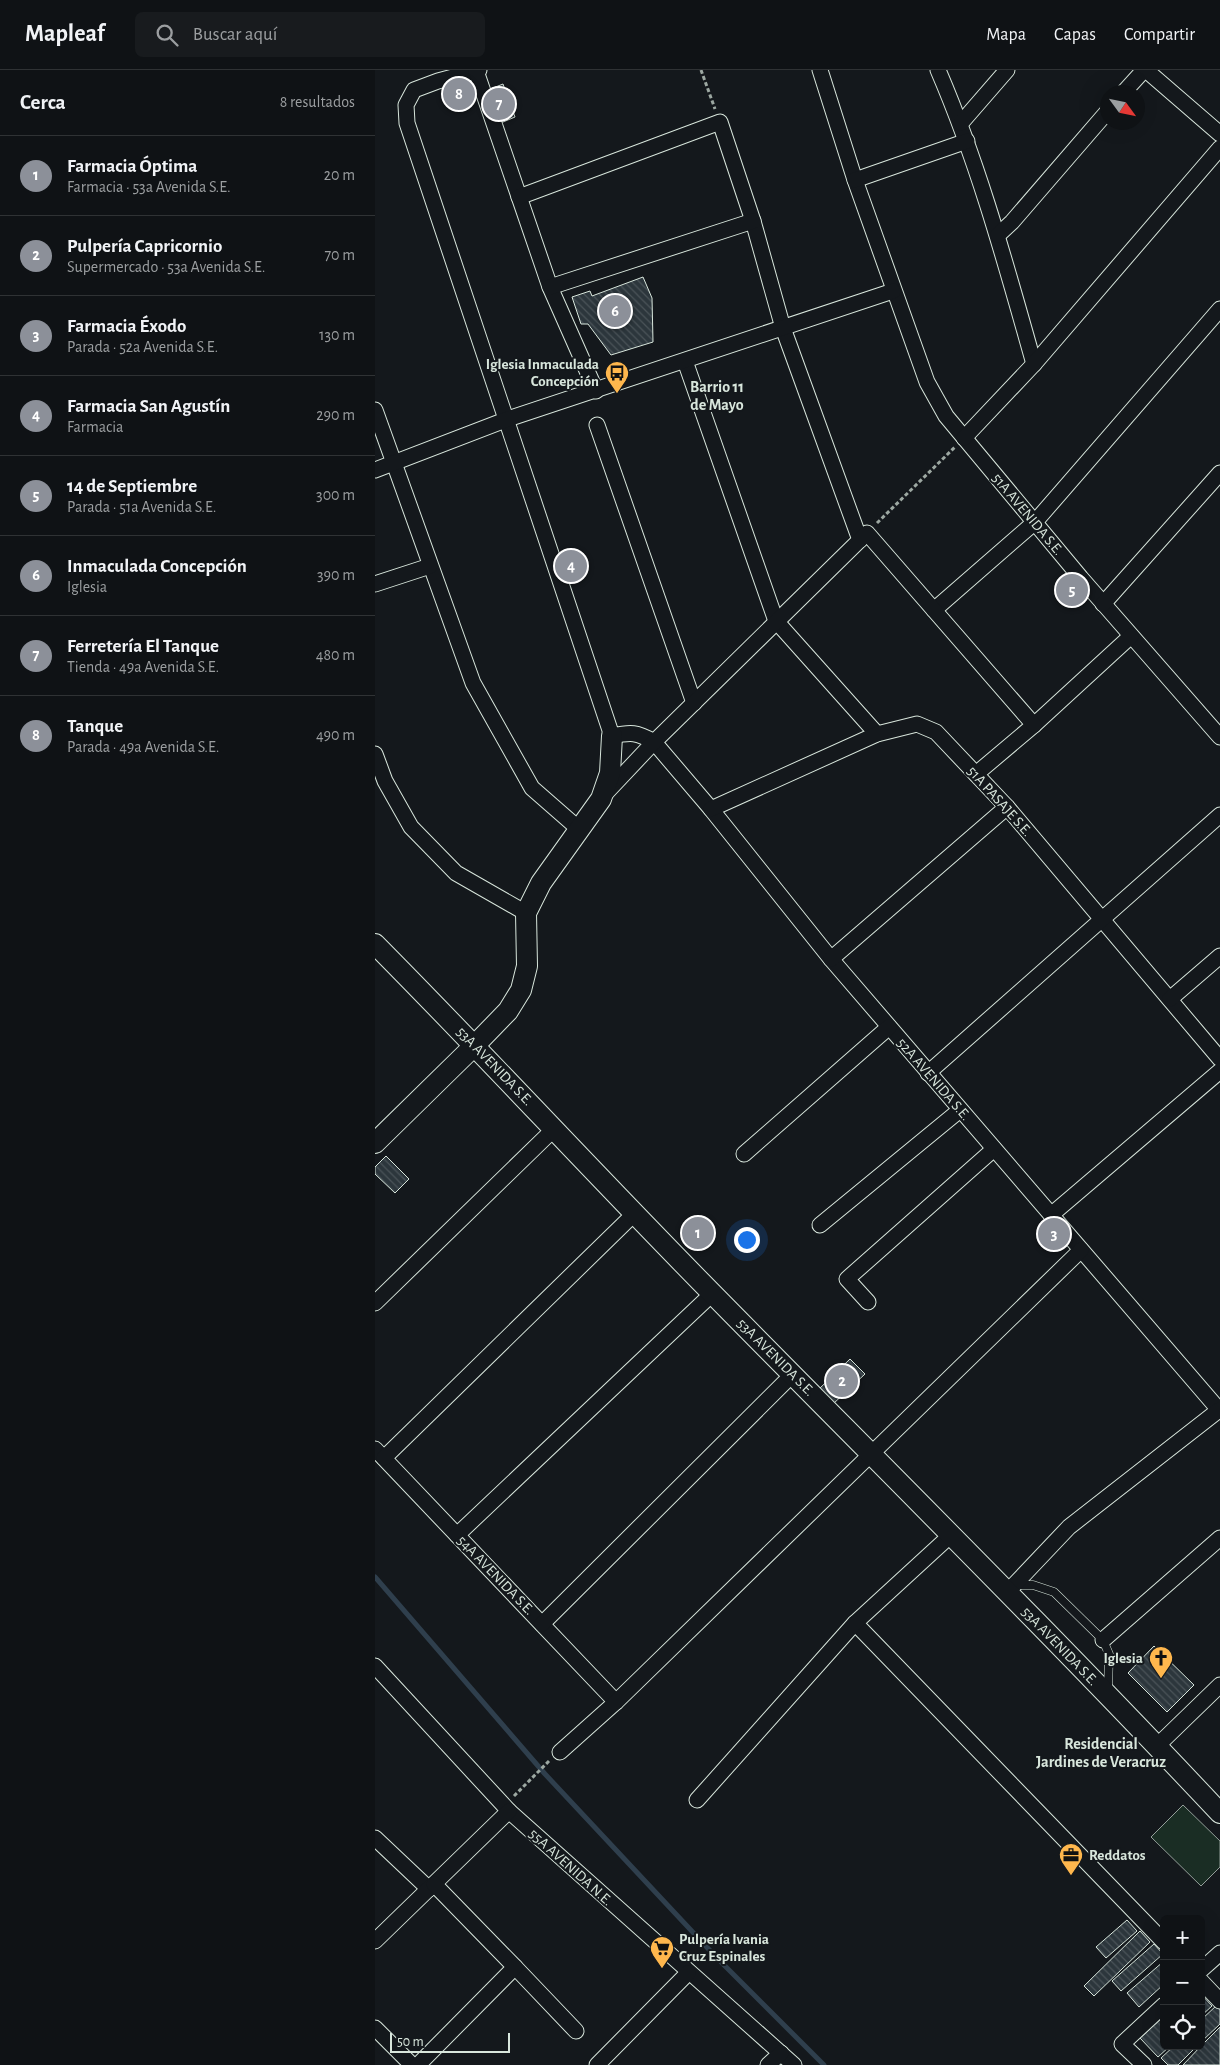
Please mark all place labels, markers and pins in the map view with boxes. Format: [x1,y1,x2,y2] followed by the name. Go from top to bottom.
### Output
[443,75,475,113] pin: 8
[483,85,515,123] pin: 7
[599,292,631,330] pin: 6
[486,357,599,389] place label: Iglesia Inmaculada Concepción
[604,360,630,394] bus stop icon: Iglesia Inmaculada Concepción
[555,547,587,585] pin: 4
[1056,571,1088,609] pin: 5
[682,1214,714,1252] pin: 1
[1038,1215,1070,1253] pin: 3
[826,1362,858,1400] pin: 2
[1148,1645,1174,1679] church icon: Iglesia
[1103,1651,1143,1666] place label: Iglesia
[1058,1842,1084,1876] office icon: Reddatos
[1089,1848,1146,1863] place label: Reddatos
[679,1932,769,1964] place label: Pulpería Ivania Cruz Espinales
[649,1935,675,1969] supermarket icon: Pulpería Ivania Cruz Espinales

